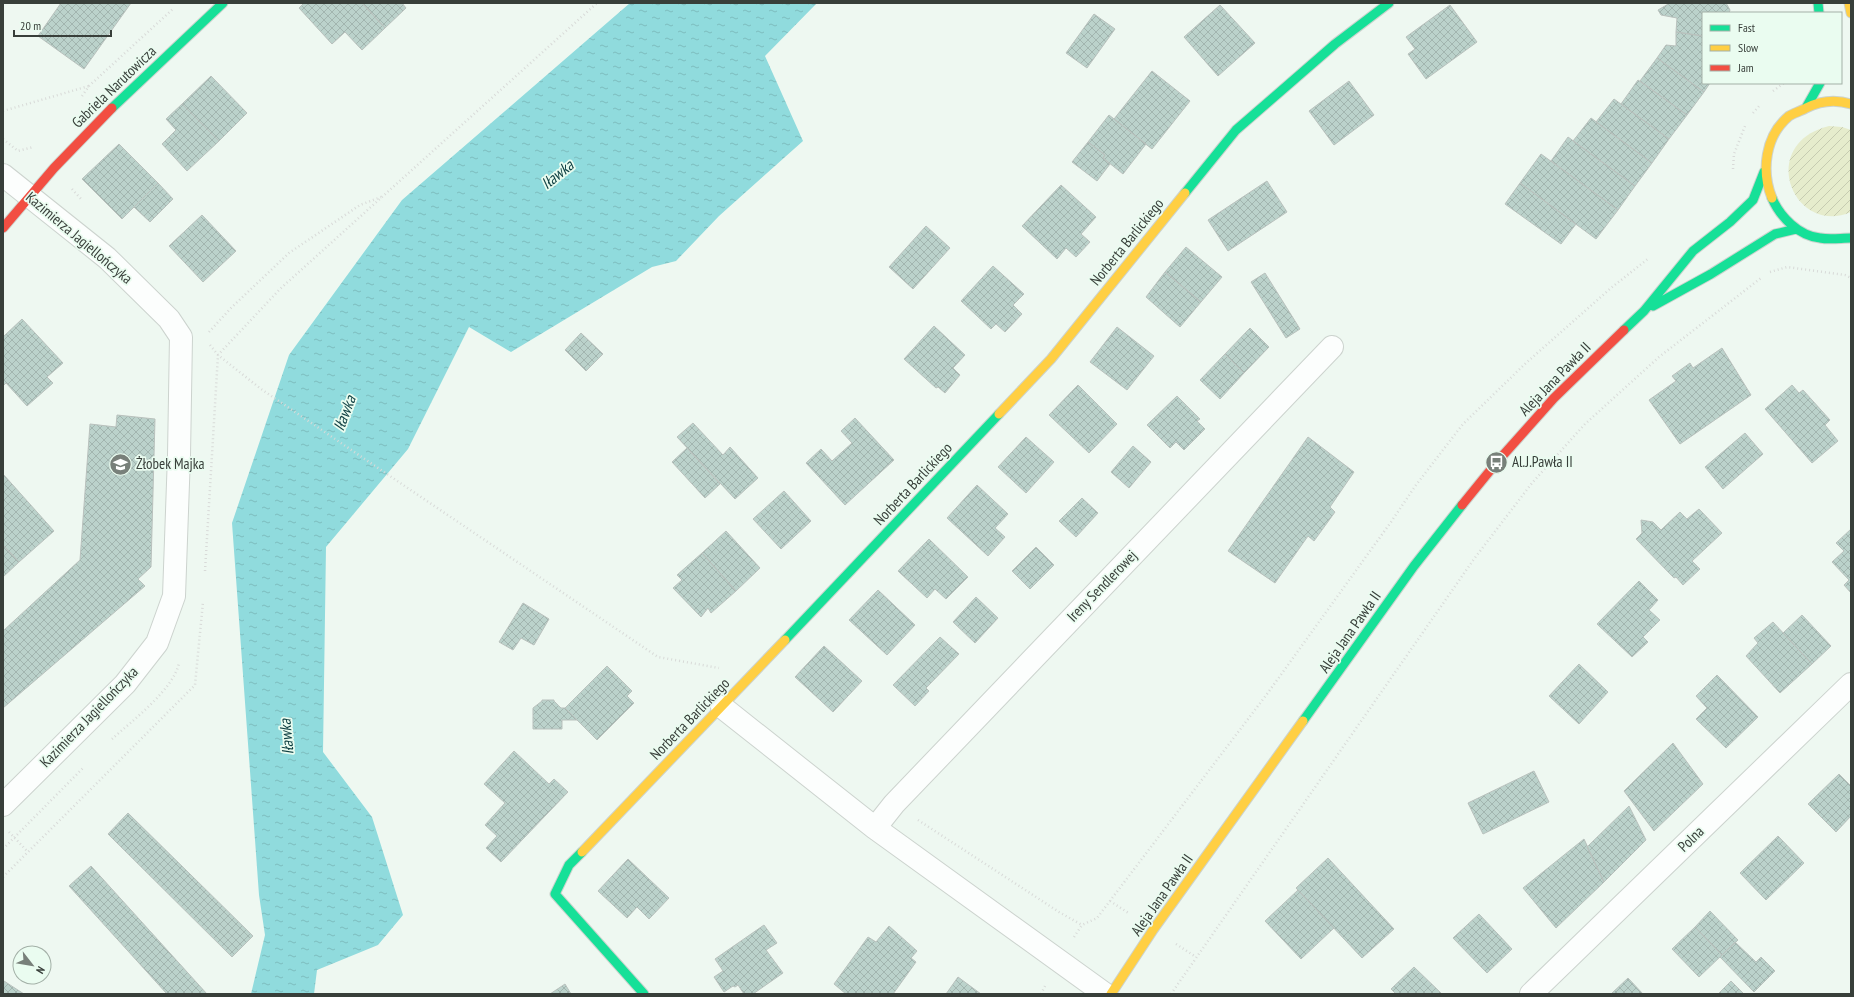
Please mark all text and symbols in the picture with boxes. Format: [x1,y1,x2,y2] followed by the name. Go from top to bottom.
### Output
[14,12,111,38] scale bar
[1702,12,1842,84] legend
[20,18,41,33] text: 20 m
[1738,20,1756,35] text: Fast
[1738,40,1759,55] text: Slow
[68,42,160,132] street label: Gabriela Narutowicza
[1737,60,1754,75] text: Jam
[537,154,578,193] water label: Iławka
[22,188,136,288] street label: Kazimierza Jagiellończyka
[1086,194,1168,289] street label: Norberta Barlickiego
[1515,338,1595,420] street label: Aleja Jana Pawła II
[328,391,360,433] water label: Iławka
[869,438,956,529] street label: Norberta Barlickiego
[1484,449,1510,475] bus stop icon: Al.J.Pawła II
[108,451,134,477] school or university icon: Żłobek Majka
[1512,452,1573,471] place label: Al.J.Pawła II
[136,454,205,473] place label: Żłobek Majka
[1063,546,1141,626] street label: Ireny Sendlerowej
[1314,587,1385,676] street label: Aleja Jana Pawła II
[36,662,142,771] street label: Kazimierza Jagiellończyka
[646,674,733,764] street label: Norberta Barlickiego
[274,717,298,756] water label: Iławka
[1674,822,1708,856] street label: Polna
[1126,850,1197,939] street label: Aleja Jana Pawła II
[12,945,52,985] north arrow
[33,964,48,976] text: N

